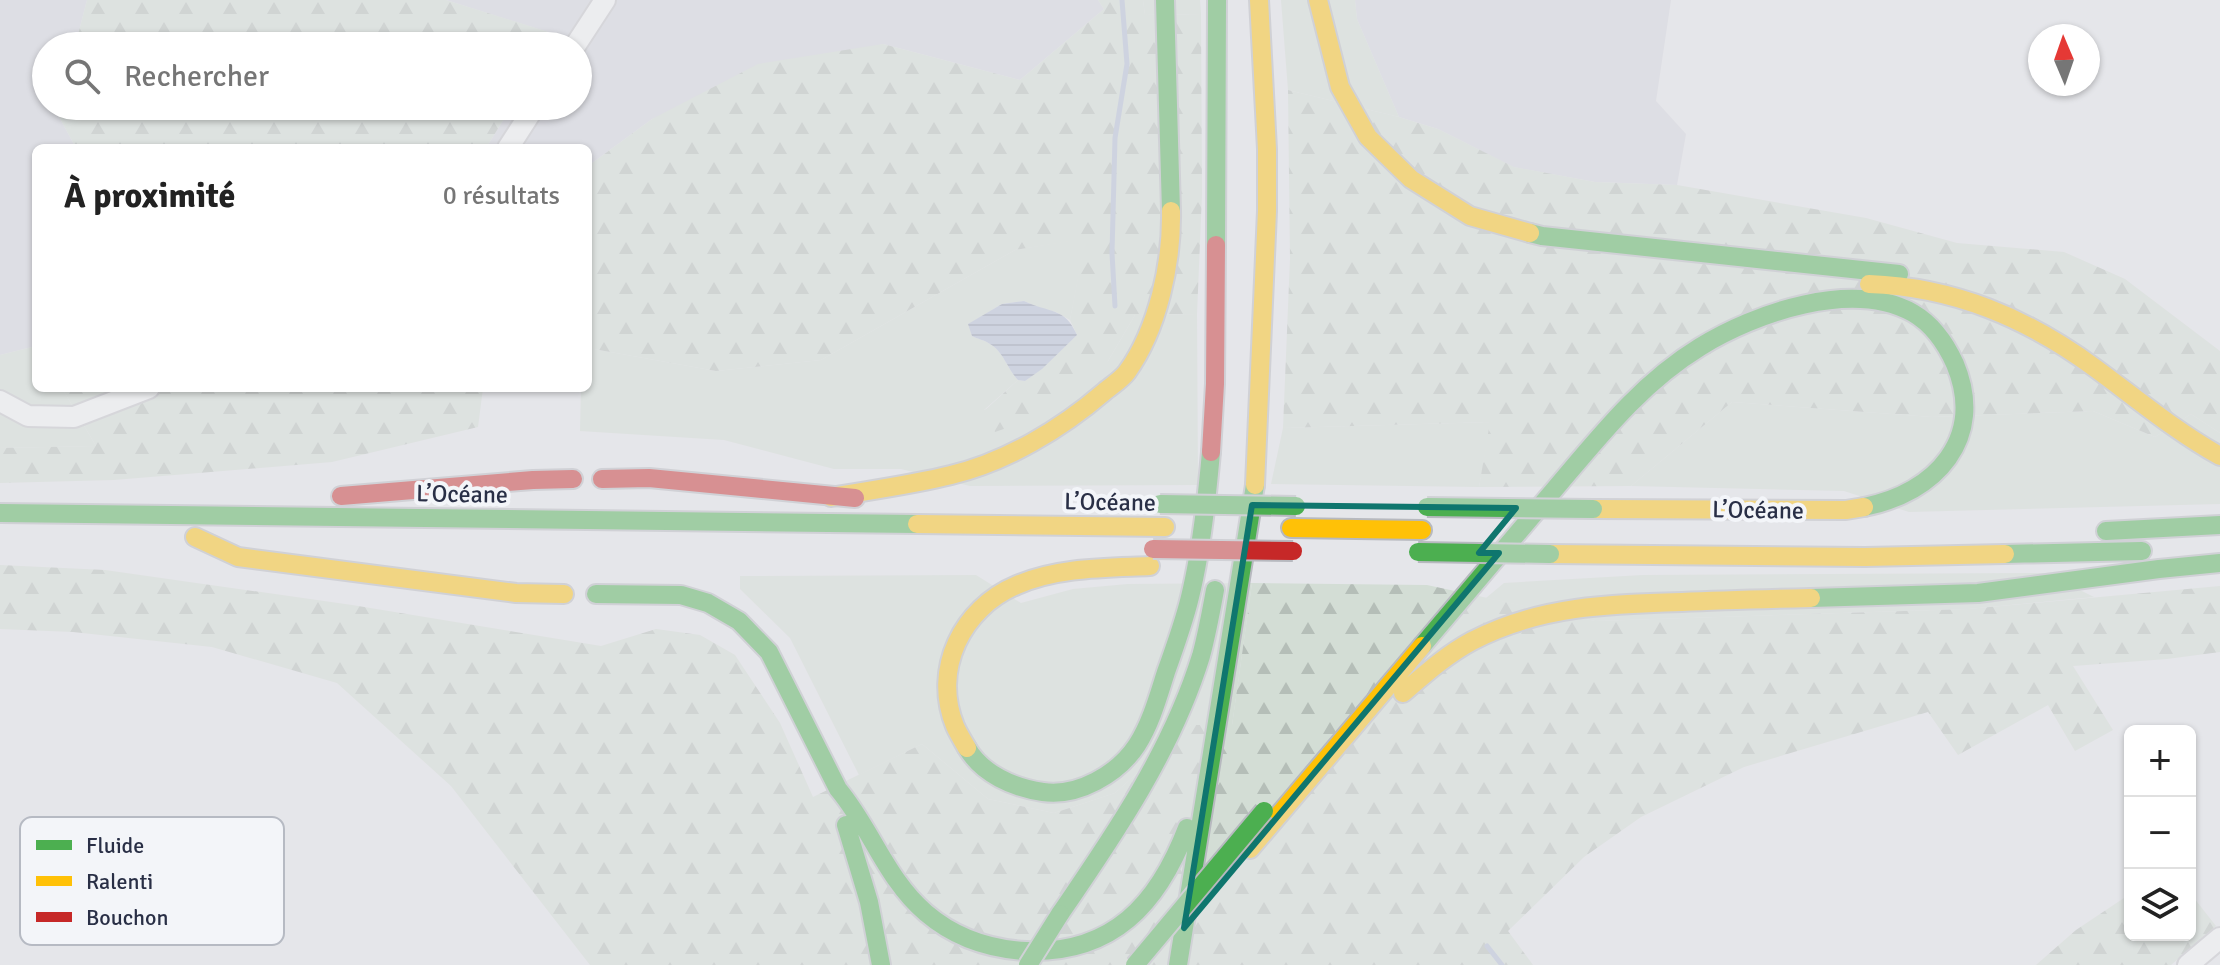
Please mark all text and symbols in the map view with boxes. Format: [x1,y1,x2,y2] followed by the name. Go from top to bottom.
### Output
[2028,24,2100,96] north arrow
[32,32,592,120] search box
[60,54,104,98] icon: search
[124,58,269,95] text: Rechercher
[64,175,235,217] text: À proximité
[443,180,560,212] text: 0 résultats
[416,478,508,510] street label: L’Océane
[1064,486,1156,518] street label: L’Océane
[1712,494,1804,526] street label: L’Océane
[2124,725,2196,941] map controls
[2124,725,2196,797] button: +
[2124,797,2196,869] button: −
[20,817,284,945] legend
[86,832,144,859] text: Fluide
[86,868,153,895] text: Ralenti
[2124,869,2196,941] button: layers
[86,904,169,931] text: Bouchon

